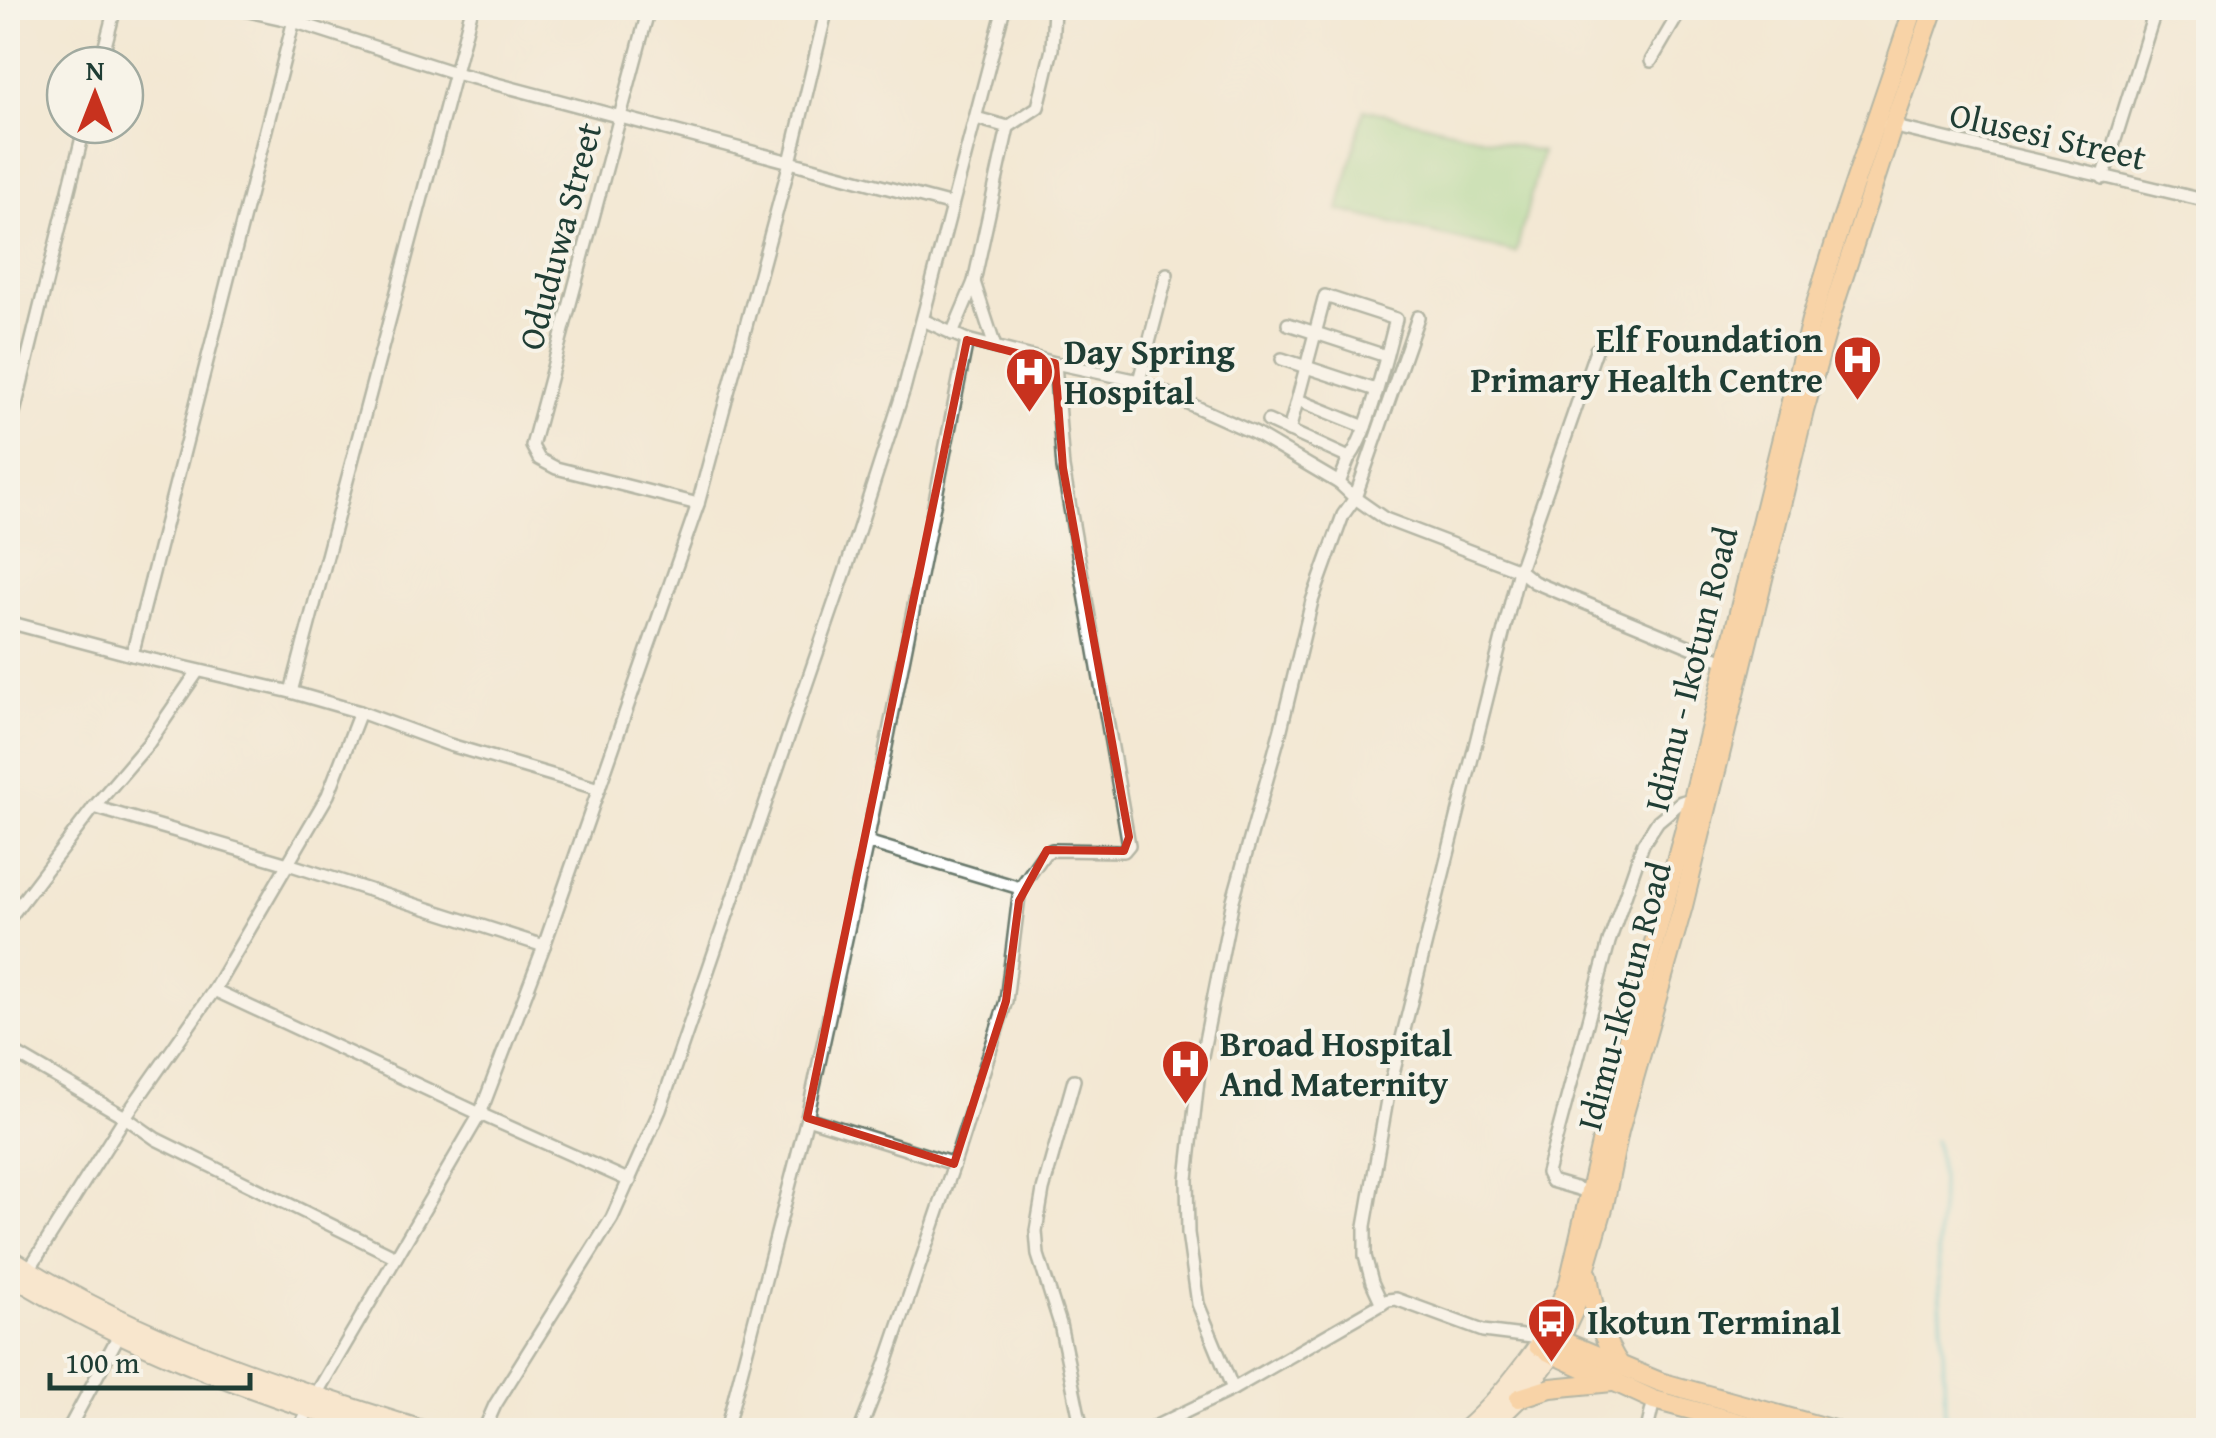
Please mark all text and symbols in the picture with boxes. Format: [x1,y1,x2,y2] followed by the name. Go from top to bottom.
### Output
[45,45,145,145] north arrow
[86,49,105,90] text: N
[1945,88,2151,183] street label: Olusesi Street
[505,116,614,355] street label: Oduduwa Street
[1471,314,1823,405] place label: Elf Foundation Primary Health Centre
[1064,326,1235,417] place label: Day Spring Hospital
[1832,334,1884,402] hospital icon: Elf Foundation Primary Health Centre
[1003,346,1055,414] hospital icon: Day Spring Hospital
[1630,521,1751,817] street label: Idimu - Ikotun Road
[1563,855,1684,1136] street label: Idimu-Ikotun Road
[1220,1018,1452,1109] place label: Broad Hospital And Maternity
[1159,1038,1211,1106] hospital icon: Broad Hospital And Maternity
[1526,1296,1578,1364] bus stop icon: Ikotun Terminal
[1587,1296,1841,1347] place label: Ikotun Terminal
[50,1328,250,1390] scale bar
[65,1340,140,1384] text: 100 m

